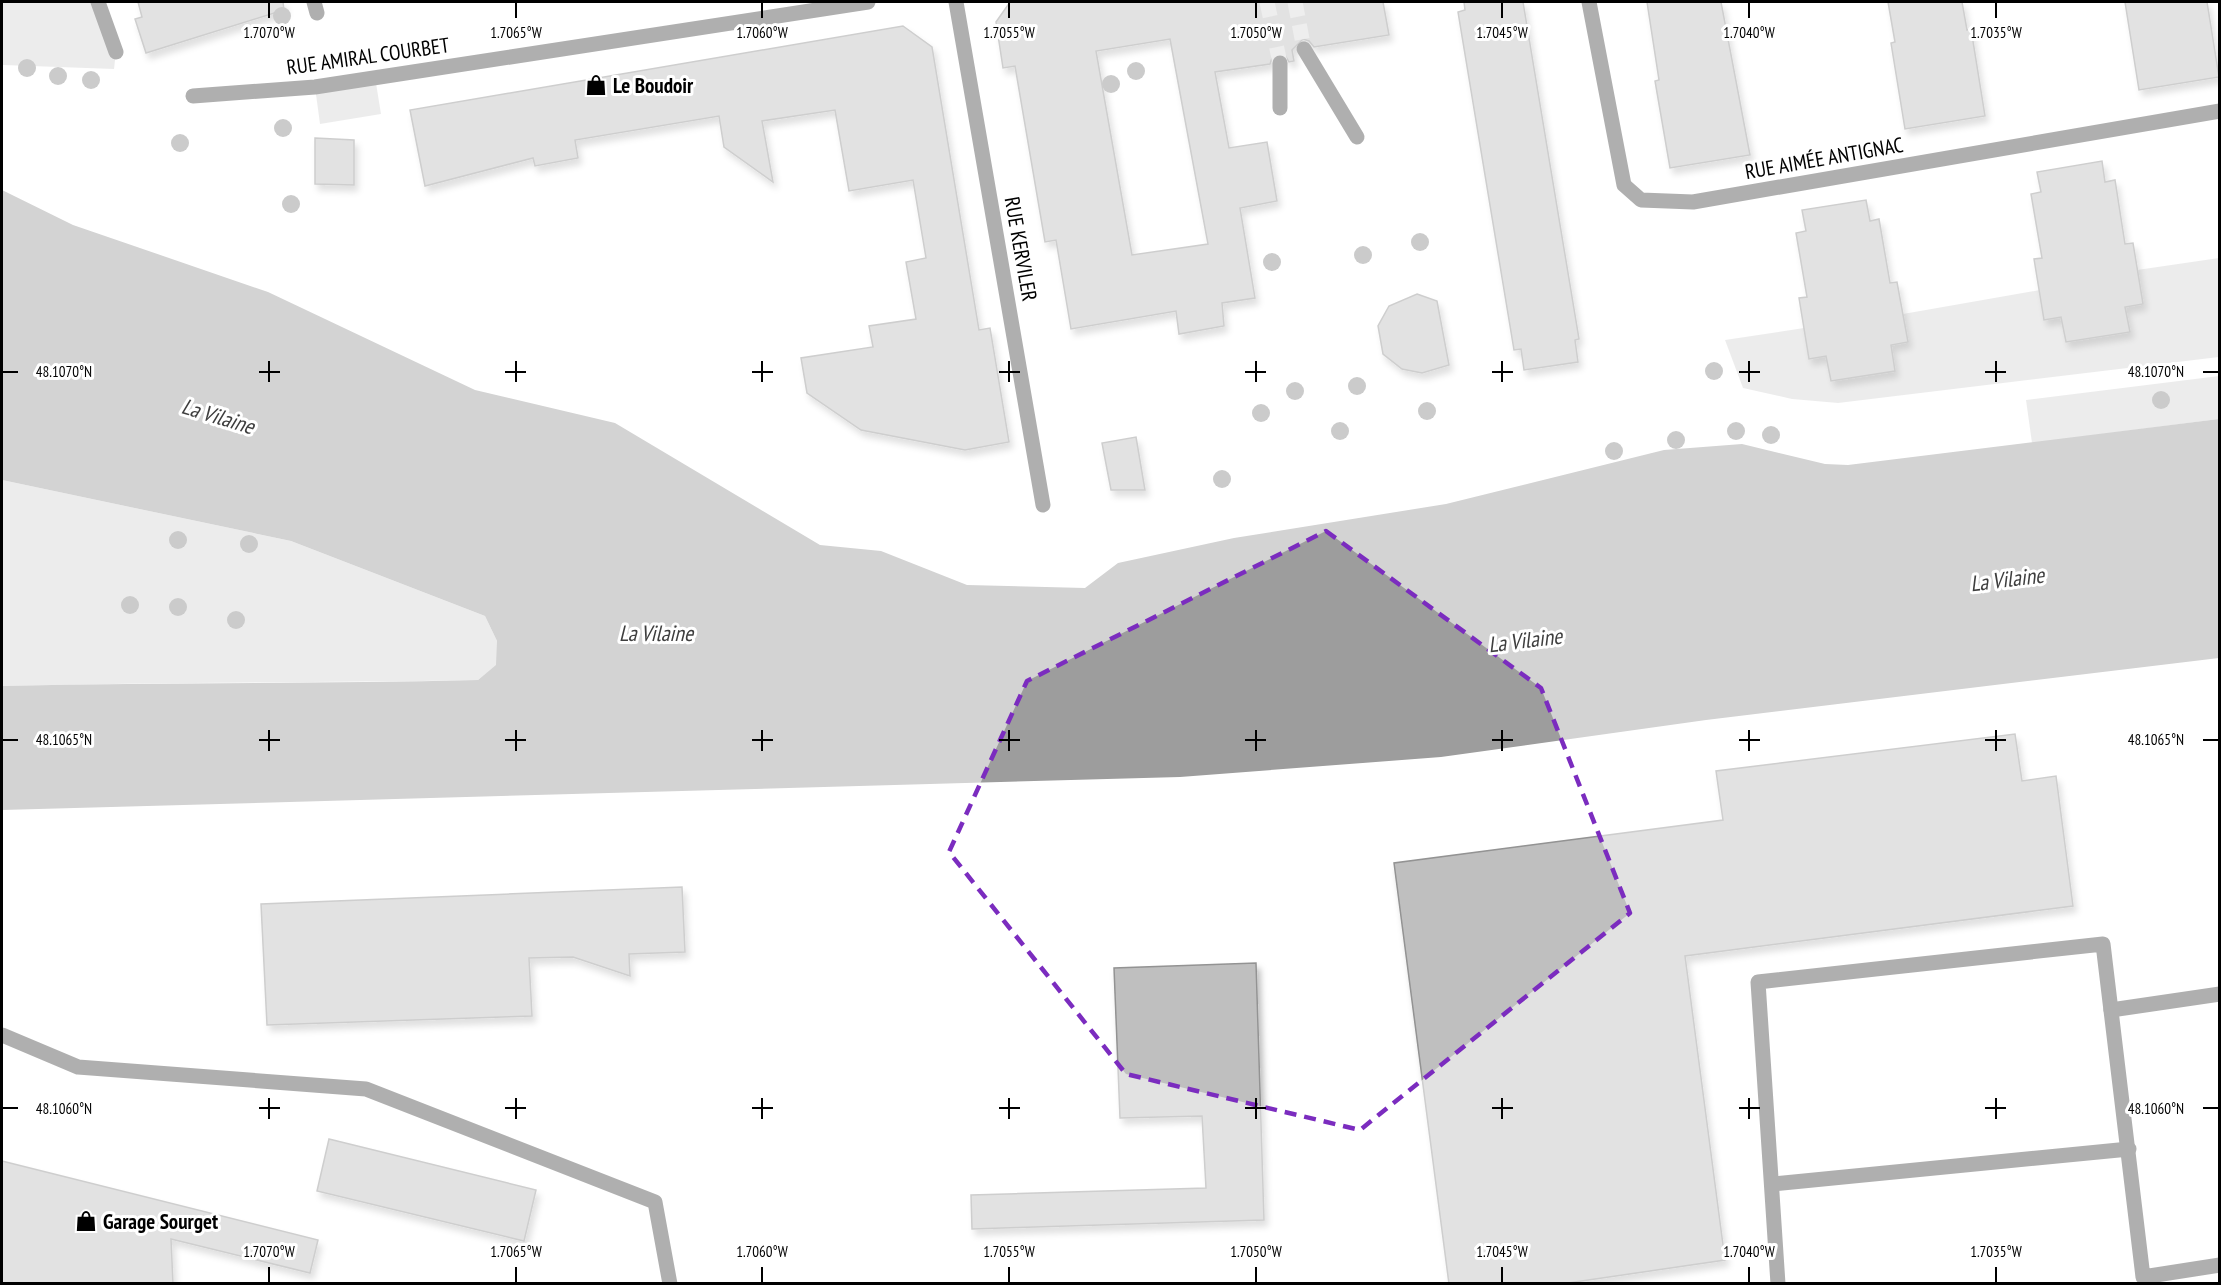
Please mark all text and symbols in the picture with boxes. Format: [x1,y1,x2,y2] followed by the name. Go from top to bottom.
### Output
[243,23,295,42] text: 1.7070°W
[490,23,542,42] text: 1.7065°W
[736,23,788,42] text: 1.7060°W
[983,23,1035,42] text: 1.7055°W
[1230,23,1282,42] text: 1.7050°W
[1476,23,1528,42] text: 1.7045°W
[1723,23,1775,42] text: 1.7040°W
[1970,23,2022,42] text: 1.7035°W
[285,31,452,81] street label: RUE AMIRAL COURBET
[613,72,694,99] place label: Le Boudoir
[584,73,608,97] shop icon: Le Boudoir
[1743,131,1906,185] street label: RUE AIMÉE ANTIGNAC
[999,195,1043,303] street label: RUE KERVILER
[36,362,92,381] text: 48.1070°N
[2128,362,2184,381] text: 48.1070°N
[178,392,259,441] water label: La Vilaine
[1968,560,2047,597] water label: La Vilaine
[619,619,695,647] water label: La Vilaine
[1486,621,1565,658] water label: La Vilaine
[36,730,92,749] text: 48.1065°N
[2128,730,2184,749] text: 48.1065°N
[36,1099,92,1118] text: 48.1060°N
[2128,1099,2184,1118] text: 48.1060°N
[103,1208,218,1235] place label: Garage Sourget
[74,1209,98,1233] shop icon: Garage Sourget
[243,1242,295,1261] text: 1.7070°W
[490,1242,542,1261] text: 1.7065°W
[736,1242,788,1261] text: 1.7060°W
[983,1242,1035,1261] text: 1.7055°W
[1230,1242,1282,1261] text: 1.7050°W
[1476,1242,1528,1261] text: 1.7045°W
[1723,1242,1775,1261] text: 1.7040°W
[1970,1242,2022,1261] text: 1.7035°W

